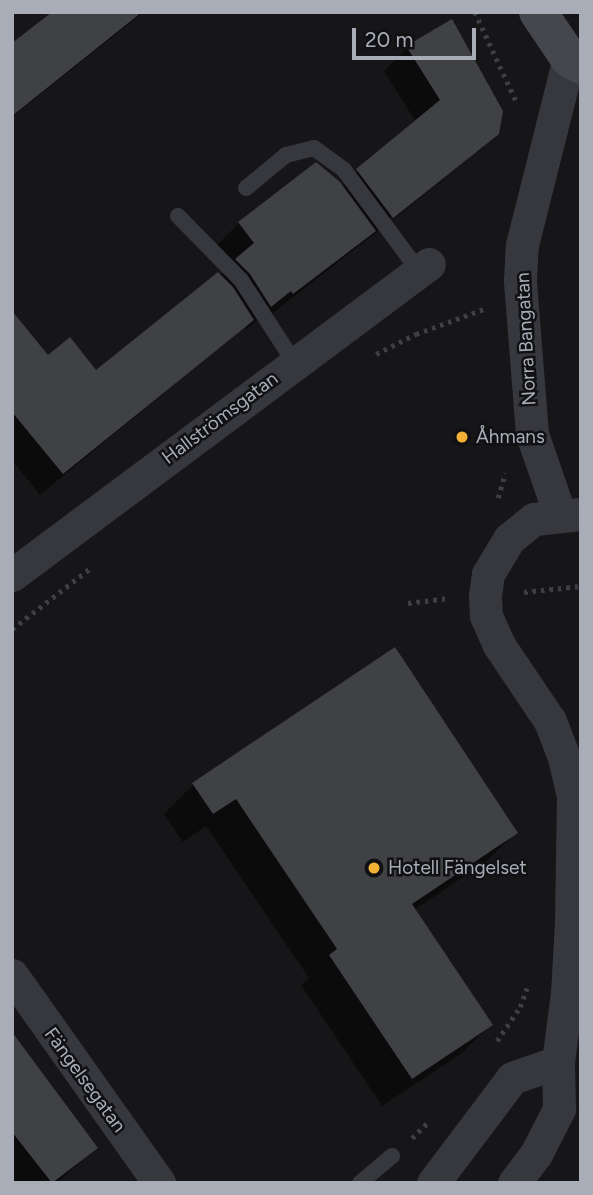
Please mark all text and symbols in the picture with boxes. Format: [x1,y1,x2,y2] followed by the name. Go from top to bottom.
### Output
[355,14,479,58] scale bar
[365,27,413,52] text: 20 m
[511,272,541,406] street label: Norra Bangatan
[158,367,282,469] street label: Hallströmsgatan
[476,426,545,448] place label: Åhmans
[454,429,470,445] marker: Åhmans
[388,857,527,879] place label: Hotell Fängelset
[366,860,382,876] marker: Hotell Fängelset
[39,1023,131,1137] street label: Fängelsegatan

